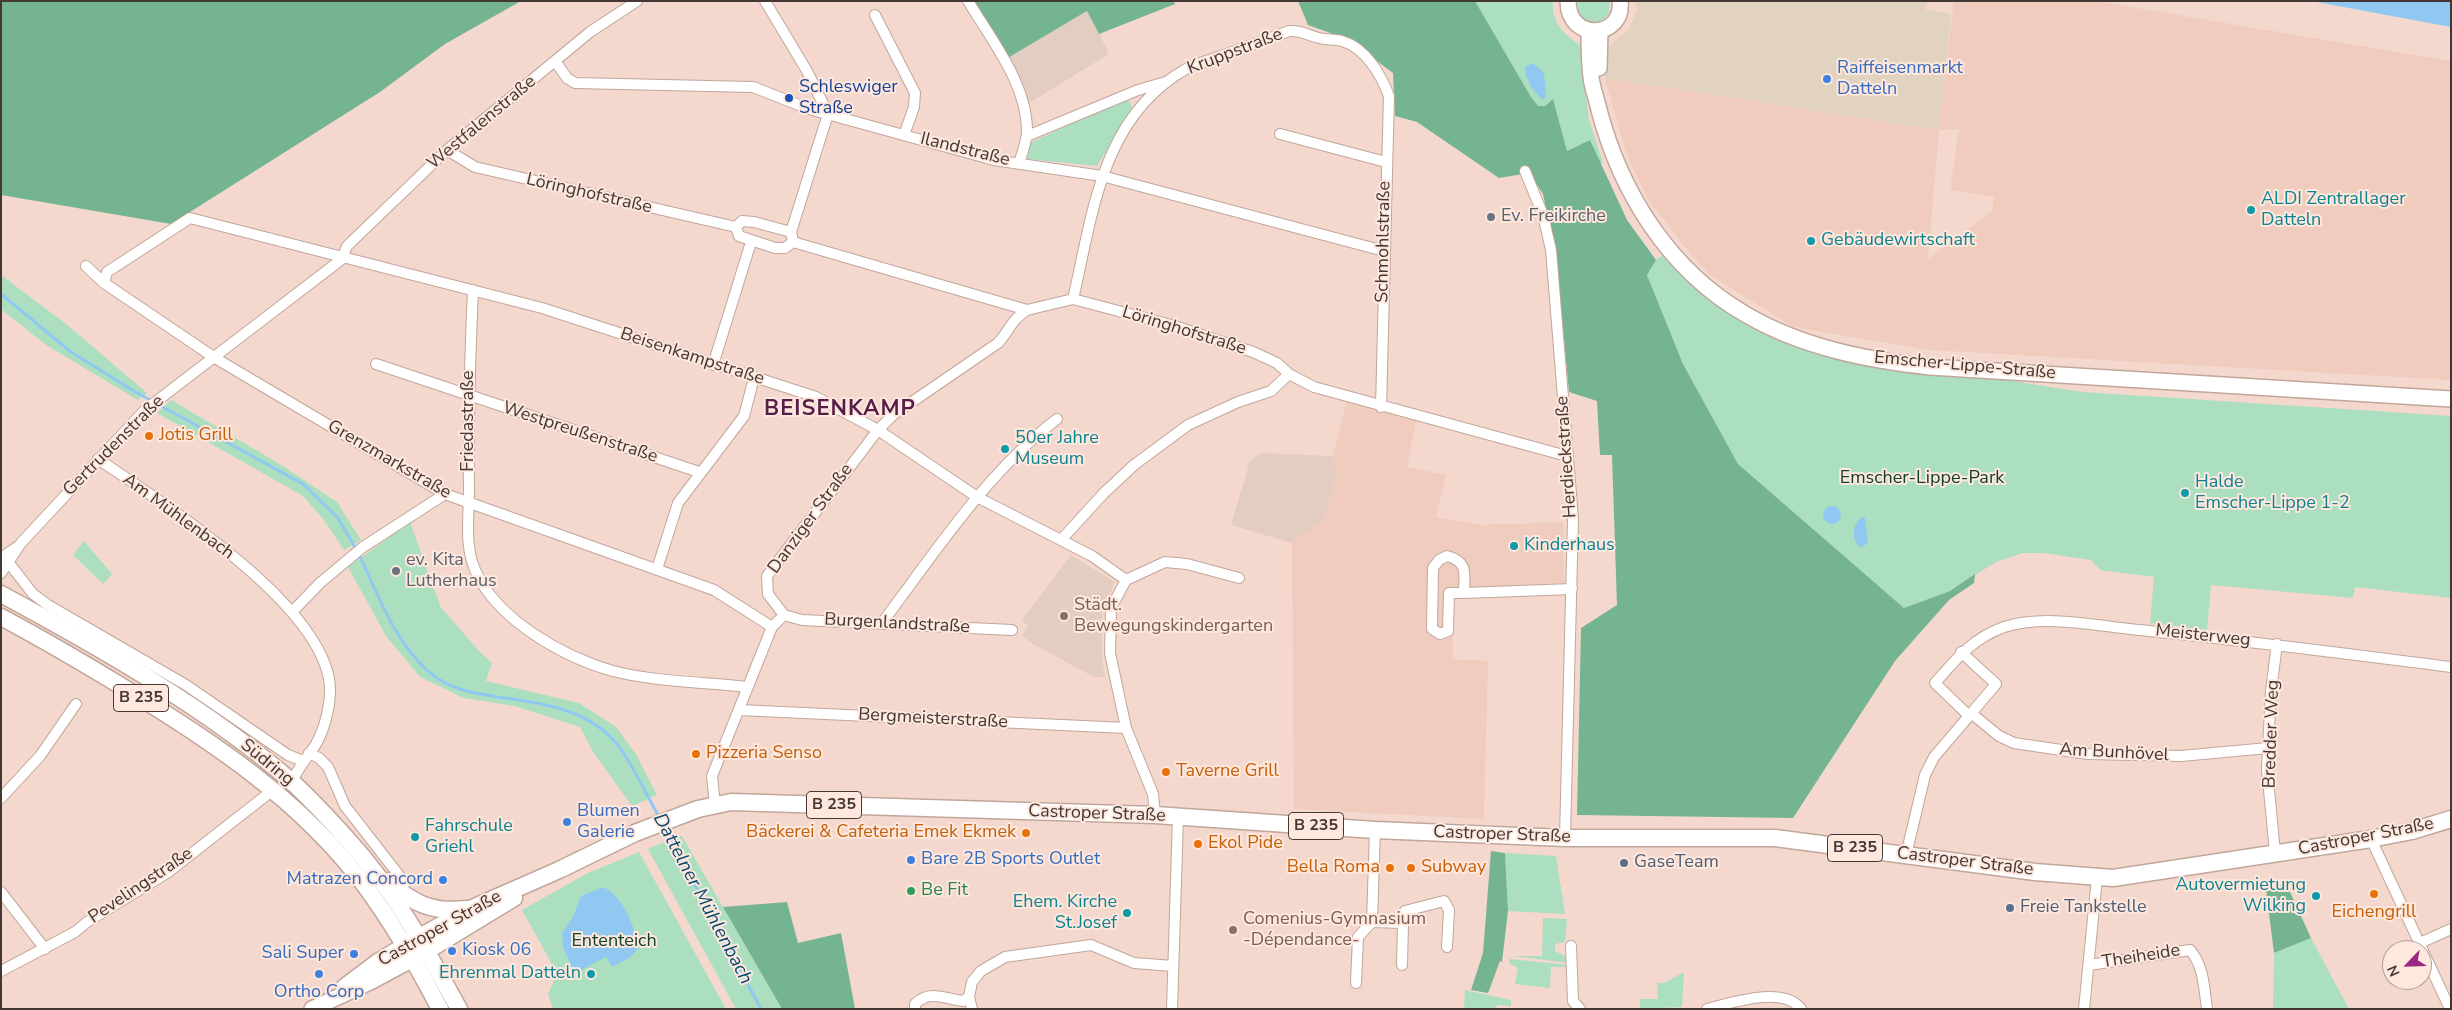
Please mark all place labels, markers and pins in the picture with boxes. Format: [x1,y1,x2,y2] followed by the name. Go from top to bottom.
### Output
[1837,58,1963,100] place label: Raiffeisenmarkt Datteln
[1821,73,1833,85] marker: Raiffeisenmarkt Datteln
[799,77,898,120] place label: Schleswiger Straße
[783,92,795,104] marker: Schleswiger Straße
[2261,189,2406,232] place label: ALDI Zentrallager Datteln
[2245,204,2257,216] marker: ALDI Zentrallager Datteln
[1501,206,1606,228] place label: Ev. Freikirche
[1485,211,1497,223] marker: Ev. Freikirche
[1821,230,1975,252] place label: Gebäudewirtschaft
[1805,235,1817,247] marker: Gebäudewirtschaft
[159,425,233,447] place label: Jotis Grill
[1015,428,1099,470] place label: 50er Jahre Museum
[143,430,155,442] marker: Jotis Grill
[999,443,1011,455] marker: 50er Jahre Museum
[2195,472,2350,514] place label: Halde Emscher-Lippe 1-2
[2179,487,2191,499] marker: Halde Emscher-Lippe 1-2
[1524,535,1615,557] place label: Kinderhaus
[1508,540,1520,552] marker: Kinderhaus
[406,550,497,592] place label: ev. Kita Lutherhaus
[390,565,402,577] marker: ev. Kita Lutherhaus
[1074,595,1273,638] place label: Städt. Bewegungskindergarten
[1058,610,1070,622] marker: Städt. Bewegungskindergarten
[706,743,822,765] place label: Pizzeria Senso
[690,748,702,760] marker: Pizzeria Senso
[1176,761,1279,783] place label: Taverne Grill
[1160,766,1172,778] marker: Taverne Grill
[577,801,640,844] place label: Blumen Galerie
[425,816,513,859] place label: Fahrschule Griehl
[561,816,573,828] marker: Blumen Galerie
[746,822,1016,844] place label: Bäckerei & Cafeteria Emek Ekmek
[1020,827,1032,839] marker: Bäckerei & Cafeteria Emek Ekmek
[409,831,421,843] marker: Fahrschule Griehl
[1208,833,1283,855] place label: Ekol Pide
[1192,838,1204,850] marker: Ekol Pide
[921,849,1100,871] place label: Bare 2B Sports Outlet
[1634,852,1719,874] place label: GaseTeam
[905,854,917,866] marker: Bare 2B Sports Outlet
[1287,857,1380,879] place label: Bella Roma
[1421,857,1486,879] place label: Subway
[1618,857,1630,869] marker: GaseTeam
[1384,862,1396,874] marker: Bella Roma
[1405,862,1417,874] marker: Subway
[287,869,433,891] place label: Matrazen Concord
[437,874,449,886] marker: Matrazen Concord
[2175,875,2306,918] place label: Autovermietung Wilking
[921,880,968,902] place label: Be Fit
[905,885,917,897] marker: Be Fit
[2368,888,2380,900] marker: Eichengrill
[2310,890,2322,902] marker: Autovermietung Wilking
[1013,892,1117,934] place label: Ehem. Kirche St.Josef
[2020,897,2147,919] place label: Freie Tankstelle
[2004,902,2016,914] marker: Freie Tankstelle
[2332,902,2416,924] place label: Eichengrill
[1121,907,1133,919] marker: Ehem. Kirche St.Josef
[1243,909,1426,952] place label: Comenius-Gymnasium -Dépendance-
[1227,924,1239,936] marker: Comenius-Gymnasium -Dépendance-
[462,940,531,962] place label: Kiosk 06
[262,943,344,965] place label: Sali Super
[446,945,458,957] marker: Kiosk 06
[348,948,360,960] marker: Sali Super
[439,963,581,985] place label: Ehrenmal Datteln
[313,968,325,980] marker: Ortho Corp
[585,968,597,980] marker: Ehrenmal Datteln
[274,982,364,1004] place label: Ortho Corp

